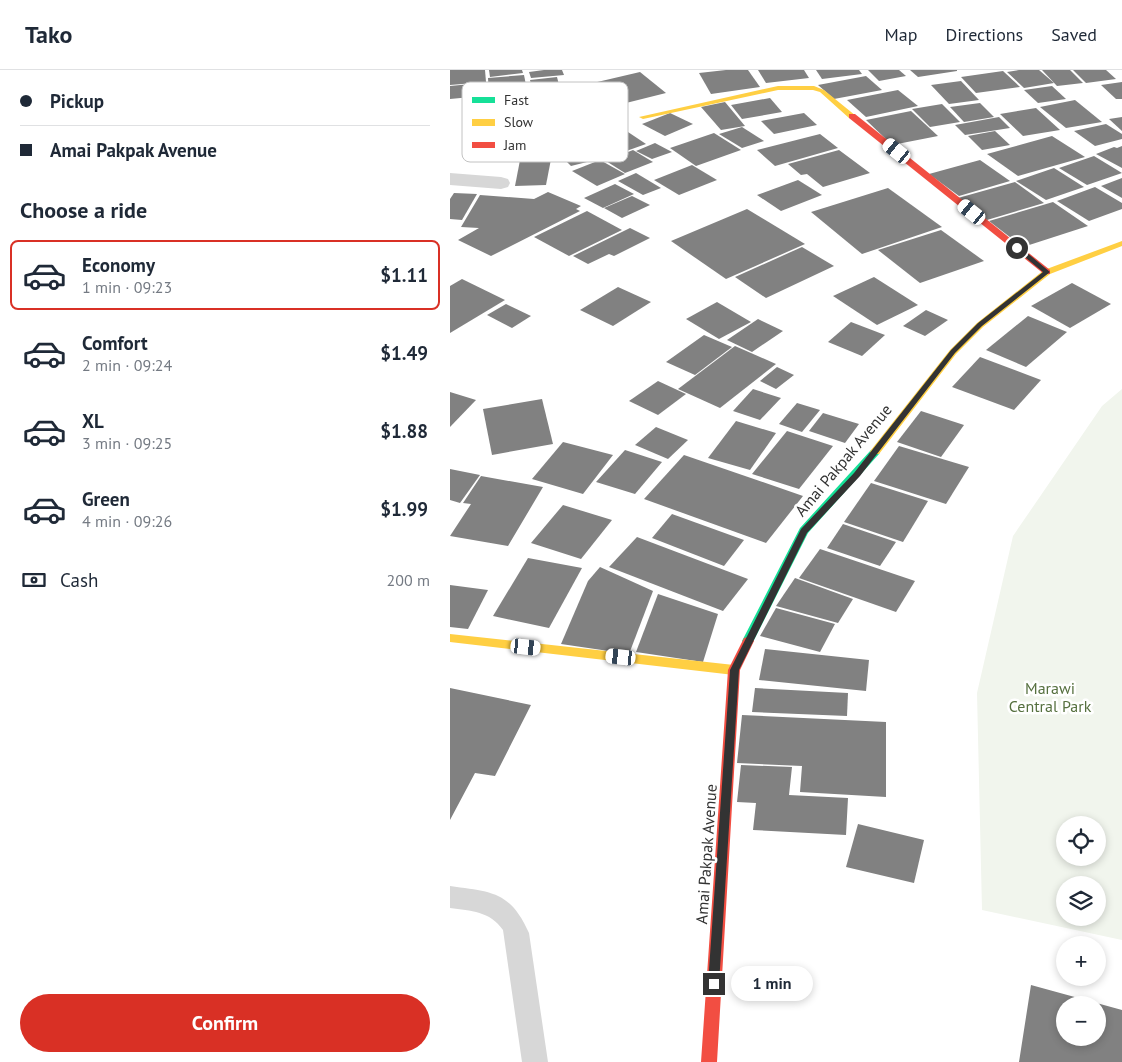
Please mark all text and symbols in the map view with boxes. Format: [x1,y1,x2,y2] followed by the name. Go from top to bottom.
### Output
[25,19,72,50] text: Tako
[885,23,917,46] text: Map
[945,23,1023,46] text: Directions
[1051,23,1097,46] text: Saved
[462,82,628,162] legend
[50,89,104,113] text: Pickup
[504,91,529,109] text: Fast
[504,113,534,131] text: Slow
[503,136,526,154] text: Jam
[880,136,913,166] car
[50,138,217,162] text: Amai Pakpak Avenue
[20,196,147,224] text: Choose a ride
[955,197,988,227] car
[1006,237,1028,259] route start
[22,253,67,298] icon: car
[82,253,155,277] text: Economy
[380,263,428,287] text: $1.11
[82,277,172,297] text: 1 min · 09:23
[22,331,67,376] icon: car
[82,331,148,355] text: Comfort
[380,341,428,365] text: $1.49
[82,355,172,375] text: 2 min · 09:24
[790,400,896,520] street label: Amai Pakpak Avenue
[22,409,67,454] icon: car
[82,409,104,433] text: XL
[380,419,428,443] text: $1.88
[82,433,172,453] text: 3 min · 09:25
[22,487,67,532] icon: car
[82,487,130,511] text: Green
[380,497,428,521] text: $1.99
[82,511,172,531] text: 4 min · 09:26
[20,566,48,594] icon: cash
[60,568,98,592] text: Cash
[387,570,430,590] text: 200 m
[510,638,541,656] car
[605,648,636,666] car
[1009,678,1092,716] park label: Marawi Central Park
[691,783,721,925] street label: Amai Pakpak Avenue
[1056,816,1106,1046] map controls
[1056,816,1106,866] button: locate
[1056,876,1106,926] button: layers
[1056,936,1106,986] button: +
[732,966,814,1002] callout: 1 min
[703,973,725,995] route end
[752,973,792,993] text: 1 min
[20,994,430,1052] button: Confirm
[1056,996,1106,1046] button: −

